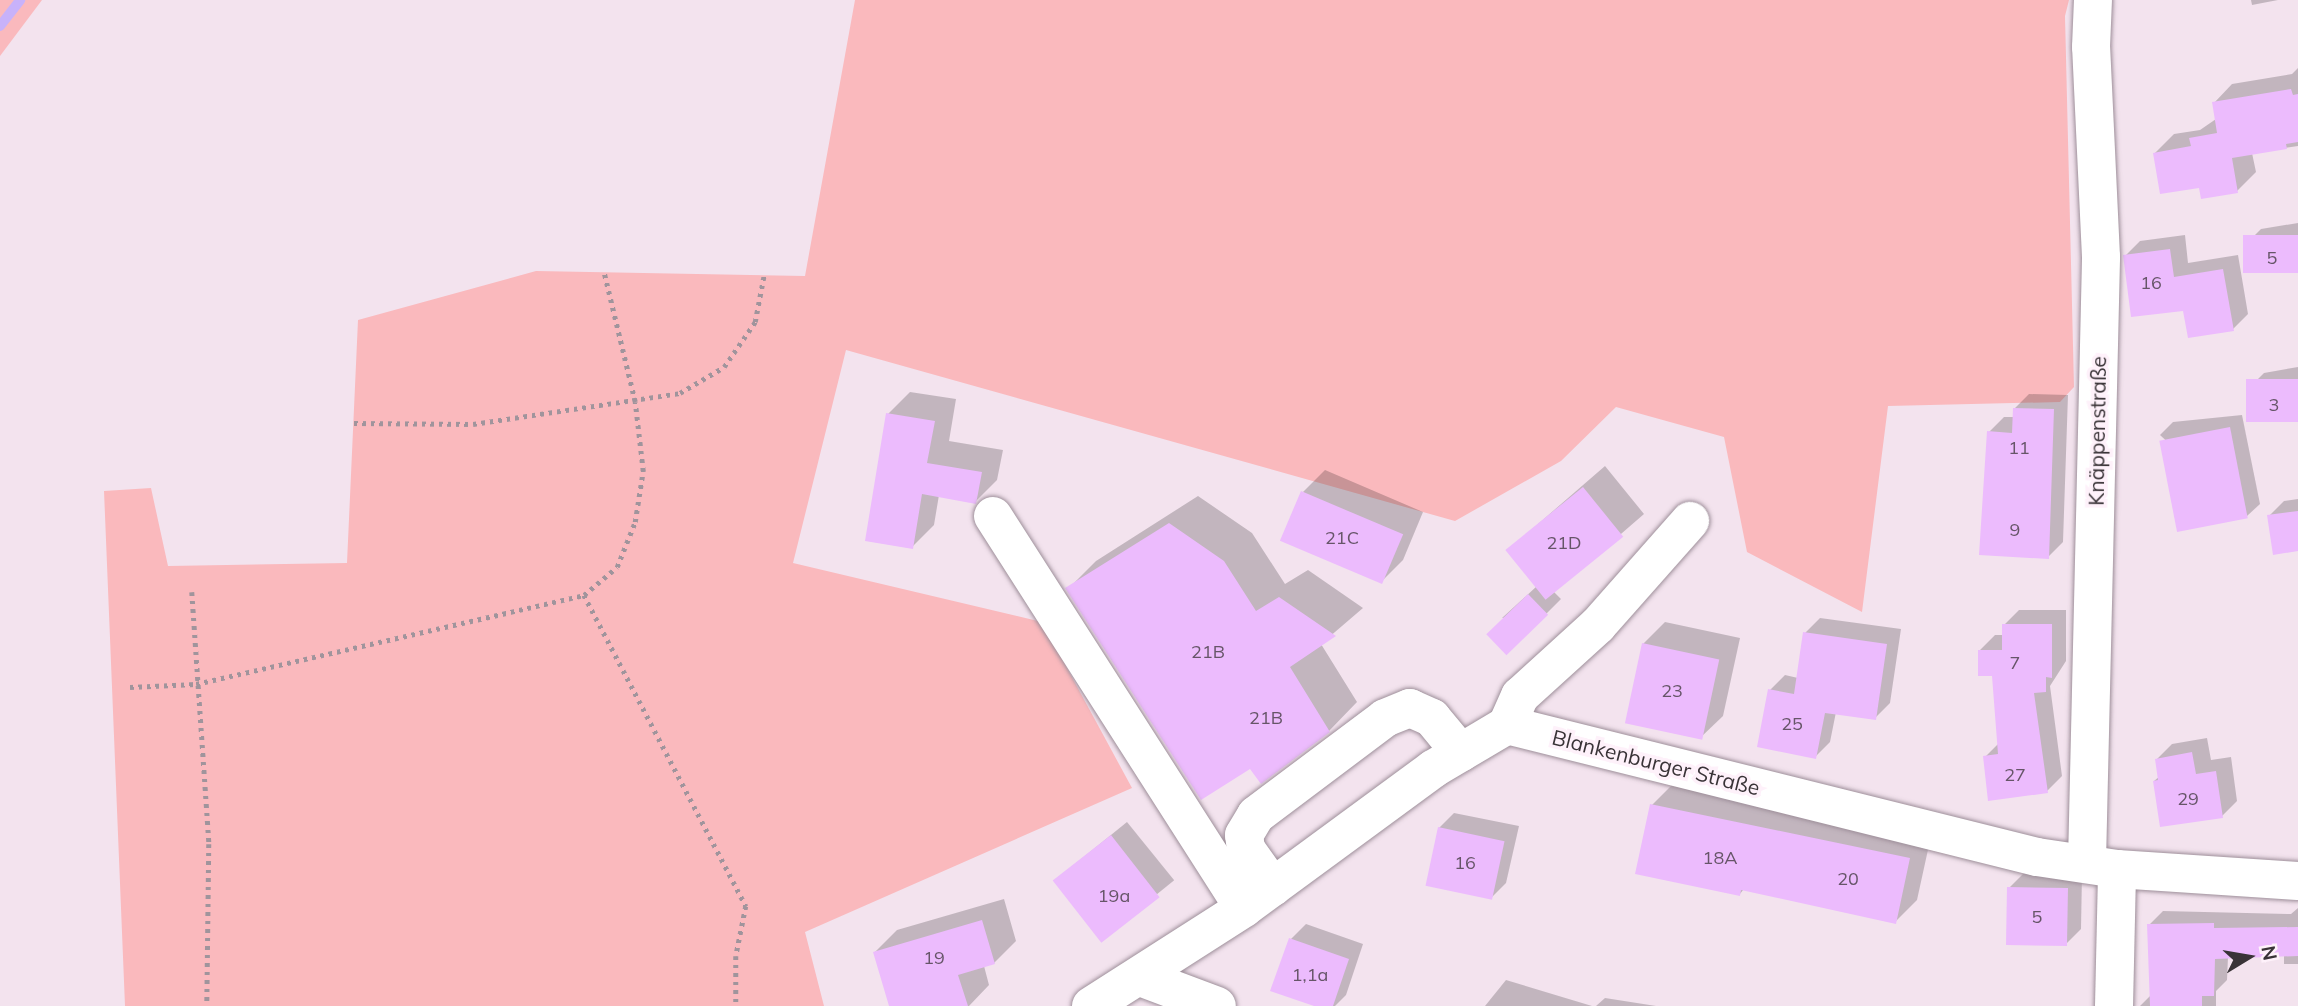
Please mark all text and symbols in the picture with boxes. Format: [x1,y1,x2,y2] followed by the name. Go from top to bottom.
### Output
[2267,247,2277,269] house number: 5
[2140,272,2162,294] house number: 16
[2083,356,2111,506] street label: Knäppenstraße
[2269,394,2279,416] house number: 3
[2008,437,2030,459] house number: 11
[2010,519,2020,541] house number: 9
[1325,527,1359,549] house number: 21C
[1546,532,1582,554] house number: 21D
[1191,641,1225,663] house number: 21B
[2010,652,2020,674] house number: 7
[1661,680,1683,702] house number: 23
[1249,707,1283,729] house number: 21B
[1781,713,1803,735] house number: 25
[1550,724,1762,800] street label: Blankenburger Straße
[2004,764,2026,786] house number: 27
[2177,788,2199,810] house number: 29
[1703,847,1737,869] house number: 18A
[1454,852,1476,874] house number: 16
[1837,868,1859,890] house number: 20
[1098,885,1130,907] house number: 19a
[2032,906,2042,928] house number: 5
[2214,922,2284,992] north arrow
[2256,944,2283,962] text: N
[923,947,945,969] house number: 19
[1292,964,1328,986] house number: 1,1a

